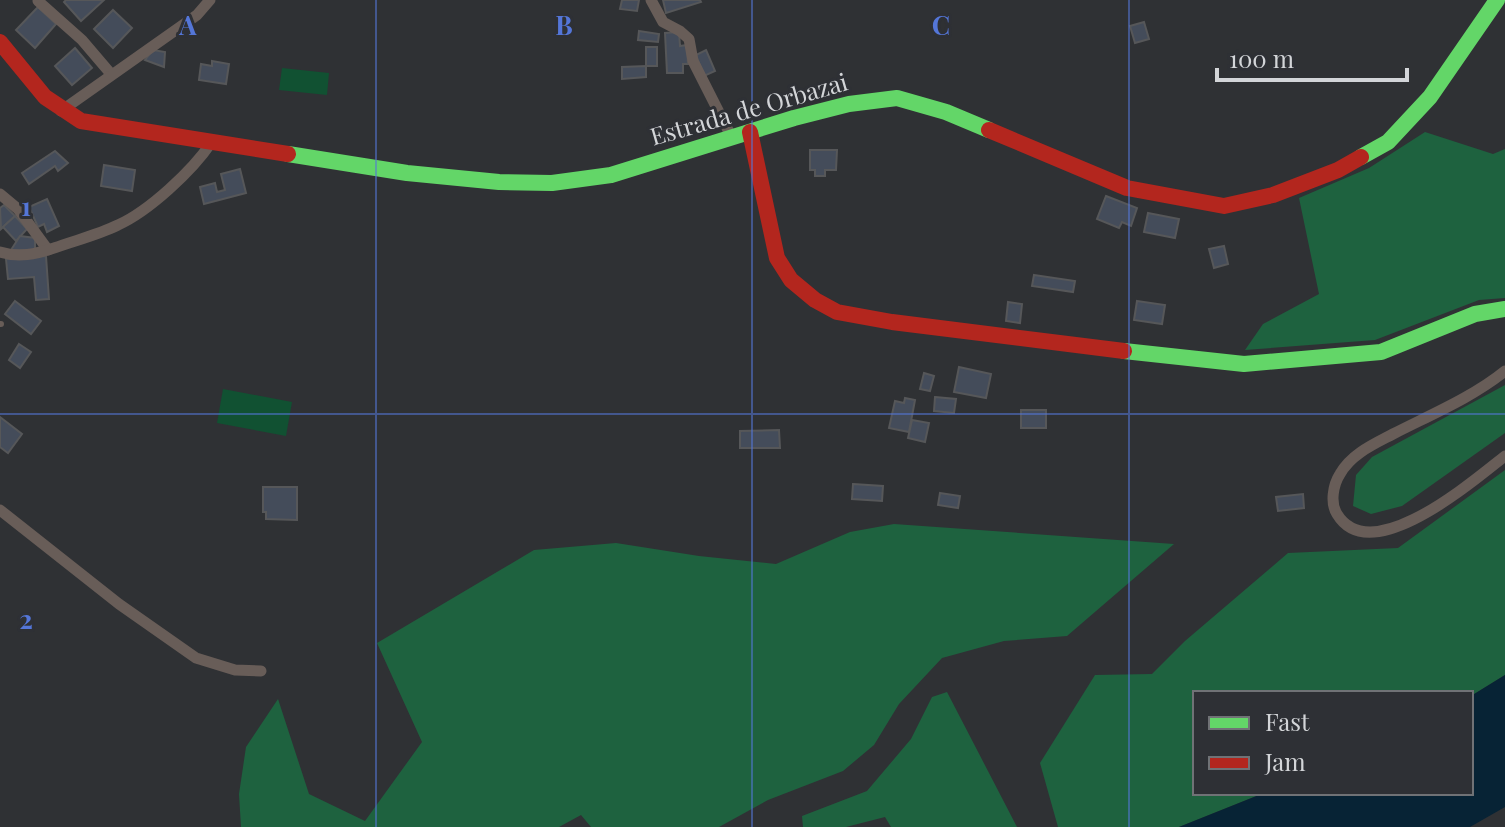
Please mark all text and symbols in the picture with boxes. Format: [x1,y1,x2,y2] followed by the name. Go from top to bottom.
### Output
[178,7,197,42] text: A
[555,7,573,42] text: B
[932,7,950,42] text: C
[1217,32,1407,82] scale bar
[1229,42,1294,74] text: 100 m
[646,65,851,152] street label: Estrada de Orbazai
[21,188,31,223] text: 1
[19,601,33,636] text: 2
[1193,691,1473,795] legend
[1265,705,1310,737] text: Fast
[1264,745,1306,777] text: Jam

